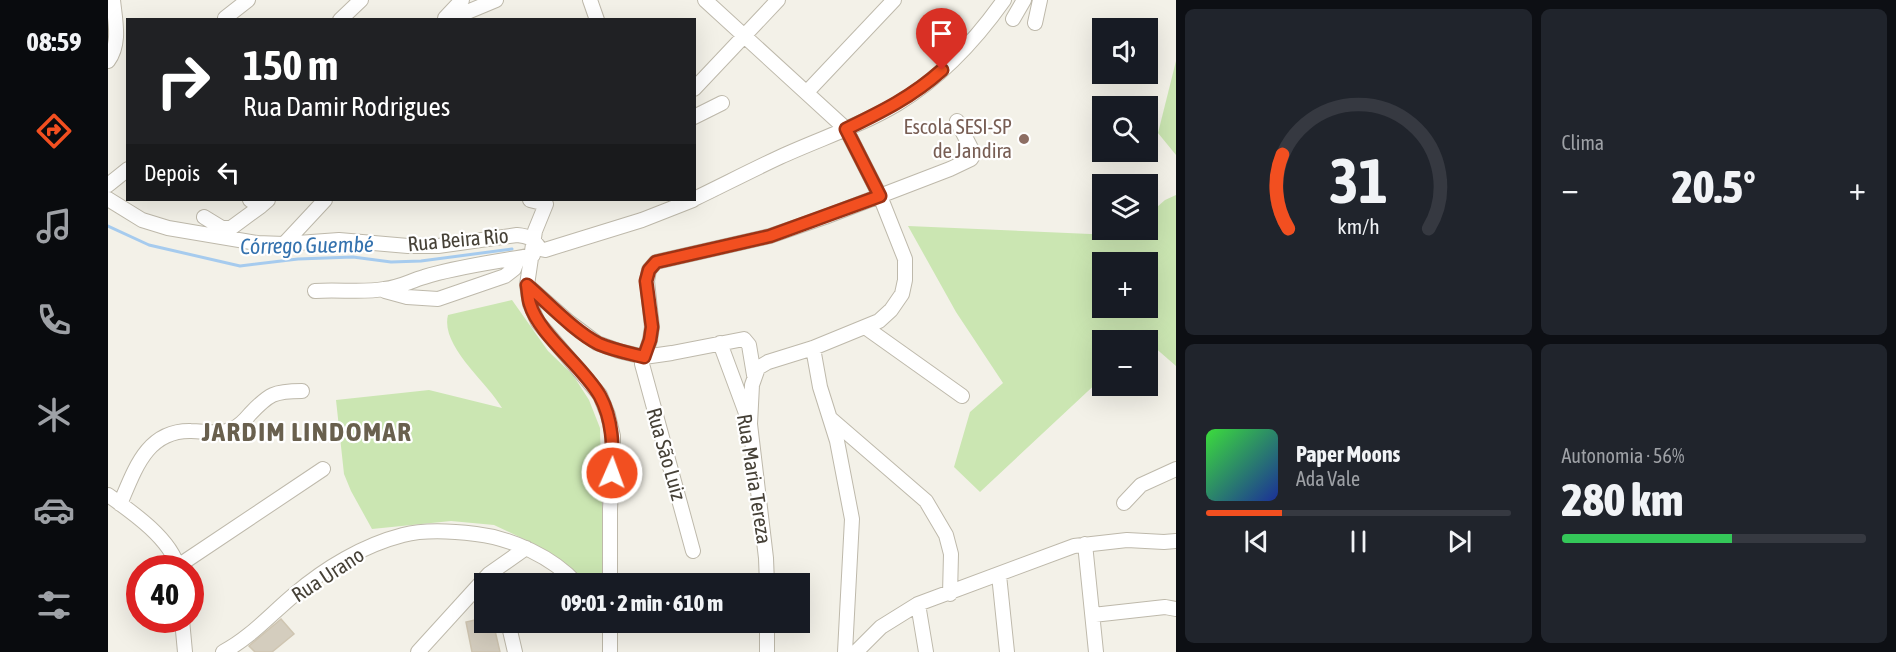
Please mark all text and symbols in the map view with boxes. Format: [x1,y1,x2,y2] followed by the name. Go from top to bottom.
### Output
[916,8,967,70] pin
[925,17,958,50] icon: arrive
[1092,18,1158,396] map controls
[1092,18,1158,84] button: sound
[26,26,82,57] text: 08:59
[243,41,338,89] text: 150 m
[144,42,222,120] icon: right
[243,91,450,122] text: Rua Damir Rodrigues
[1092,96,1158,162] button: search
[33,110,75,152] icon: directions
[903,114,1012,162] place label: Escola SESI-SP de Jandira
[1562,131,1604,154] text: Clima
[1017,132,1031,146] marker: Escola SESI-SP de Jandira
[1329,145,1388,216] text: 31
[212,156,245,189] icon: left
[144,160,200,186] text: Depois
[1672,161,1756,213] text: 20.5°
[1562,169,1579,207] text: −
[1849,169,1866,207] text: +
[1092,174,1158,240] button: layers
[33,205,75,247] icon: music
[1337,214,1380,239] text: km/h
[406,223,509,255] street label: Rua Beira Rio
[240,231,374,259] water label: Córrego Guembé
[1092,252,1158,318] button: +
[33,299,75,341] icon: phone
[1092,330,1158,396] button: −
[33,394,75,436] icon: climate
[642,405,692,503] street label: Rua São Luiz
[733,412,777,546] street label: Rua Maria Tereza
[201,416,412,447] district label: JARDIM LINDOMAR
[580,441,644,505] position arrow
[1296,441,1400,467] text: Paper Moons
[1562,444,1684,467] text: Autonomia · 56%
[1296,467,1360,490] text: Ada Vale
[1562,474,1683,526] text: 280 km
[33,489,75,531] icon: car
[1240,525,1273,558] icon: previous
[1342,525,1375,558] icon: pause
[1443,525,1476,558] icon: next
[287,542,368,606] street label: Rua Urano
[126,555,204,633] speed limit sign: 40
[33,584,75,626] icon: filters
[561,590,723,616] text: 09:01 · 2 min · 610 m

